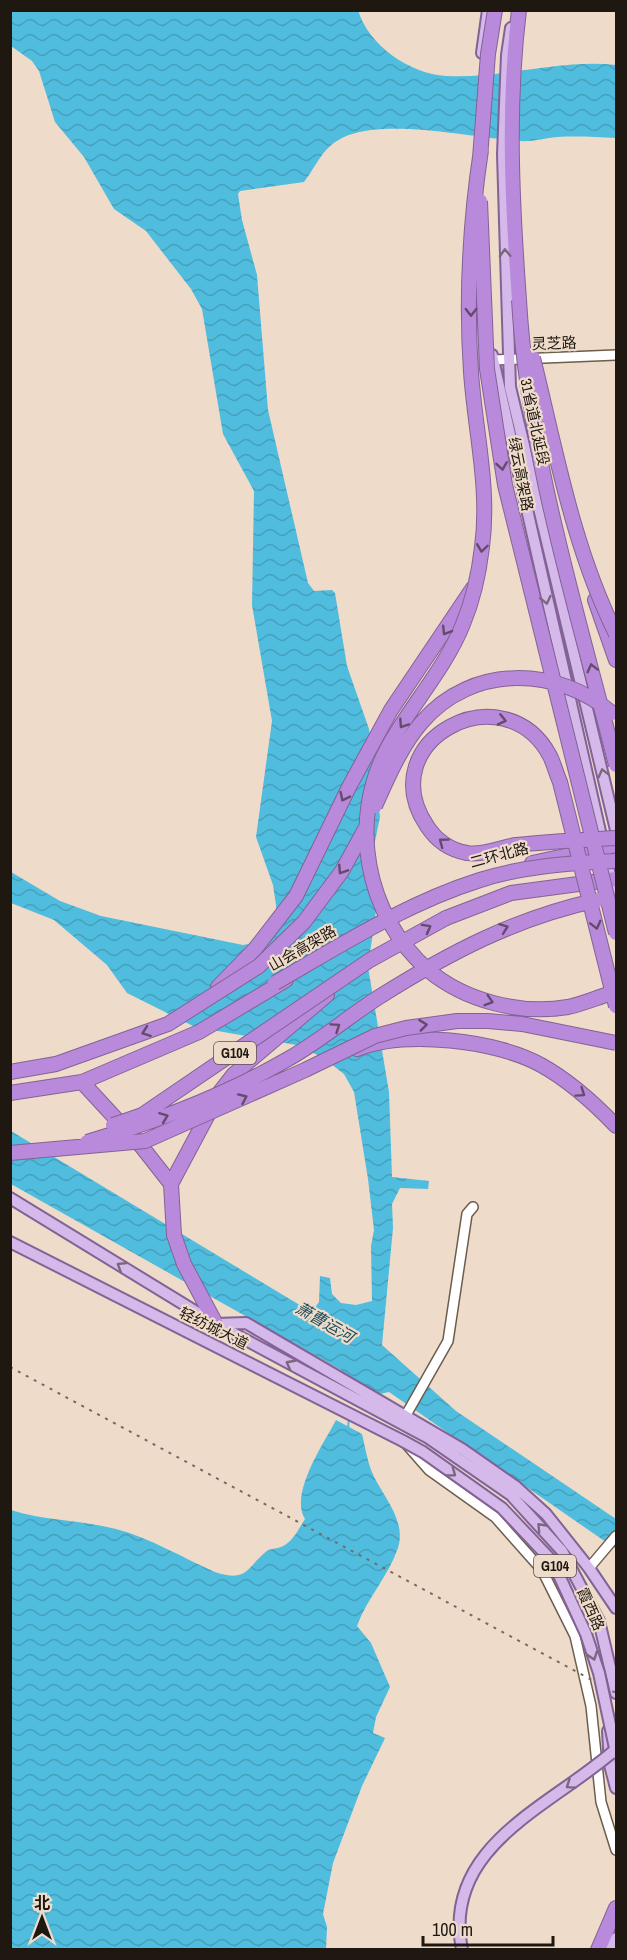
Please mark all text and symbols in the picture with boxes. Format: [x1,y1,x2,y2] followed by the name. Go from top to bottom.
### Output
[499,249,512,258] one-way arrow
[465,308,477,317] one-way arrow
[531,332,577,354] street label: 灵芝路
[516,376,554,468] street label: 31省道北延段
[504,435,538,513] street label: 绿云高架路
[495,461,507,471] one-way arrow
[476,544,489,553] one-way arrow
[539,595,552,605] one-way arrow
[442,624,453,635] one-way arrow
[587,663,599,674] one-way arrow
[497,712,507,725] one-way arrow
[399,718,411,728] one-way arrow
[597,768,610,778] one-way arrow
[340,790,352,801] one-way arrow
[467,837,531,873] street label: 二环北路
[439,838,450,849] one-way arrow
[338,864,349,875] one-way arrow
[589,919,601,929] one-way arrow
[264,920,340,976] street label: 山会高架路
[498,923,508,936] one-way arrow
[420,924,431,936] one-way arrow
[483,994,493,1006] one-way arrow
[418,1020,428,1032] one-way arrow
[329,1023,340,1034] one-way arrow
[141,1025,152,1038] one-way arrow
[214,1042,256,1064] road number: G104
[574,1086,585,1097] one-way arrow
[237,1093,248,1105] one-way arrow
[158,1112,169,1125] one-way arrow
[117,1262,127,1274] one-way arrow
[292,1296,361,1349] water label: 萧曹运河
[176,1302,252,1354] street label: 轻纺城大道
[286,1360,296,1371] one-way arrow
[446,1466,457,1477] one-way arrow
[537,1524,548,1534] one-way arrow
[534,1555,576,1577] road number: G104
[572,1584,610,1634] street label: 霞西路
[586,1650,599,1660] one-way arrow
[566,1778,577,1789] one-way arrow
[12,1888,72,1948] north arrow
[34,1892,50,1914] text: 北
[423,1909,554,1947] scale bar
[432,1917,473,1942] text: 100 m

